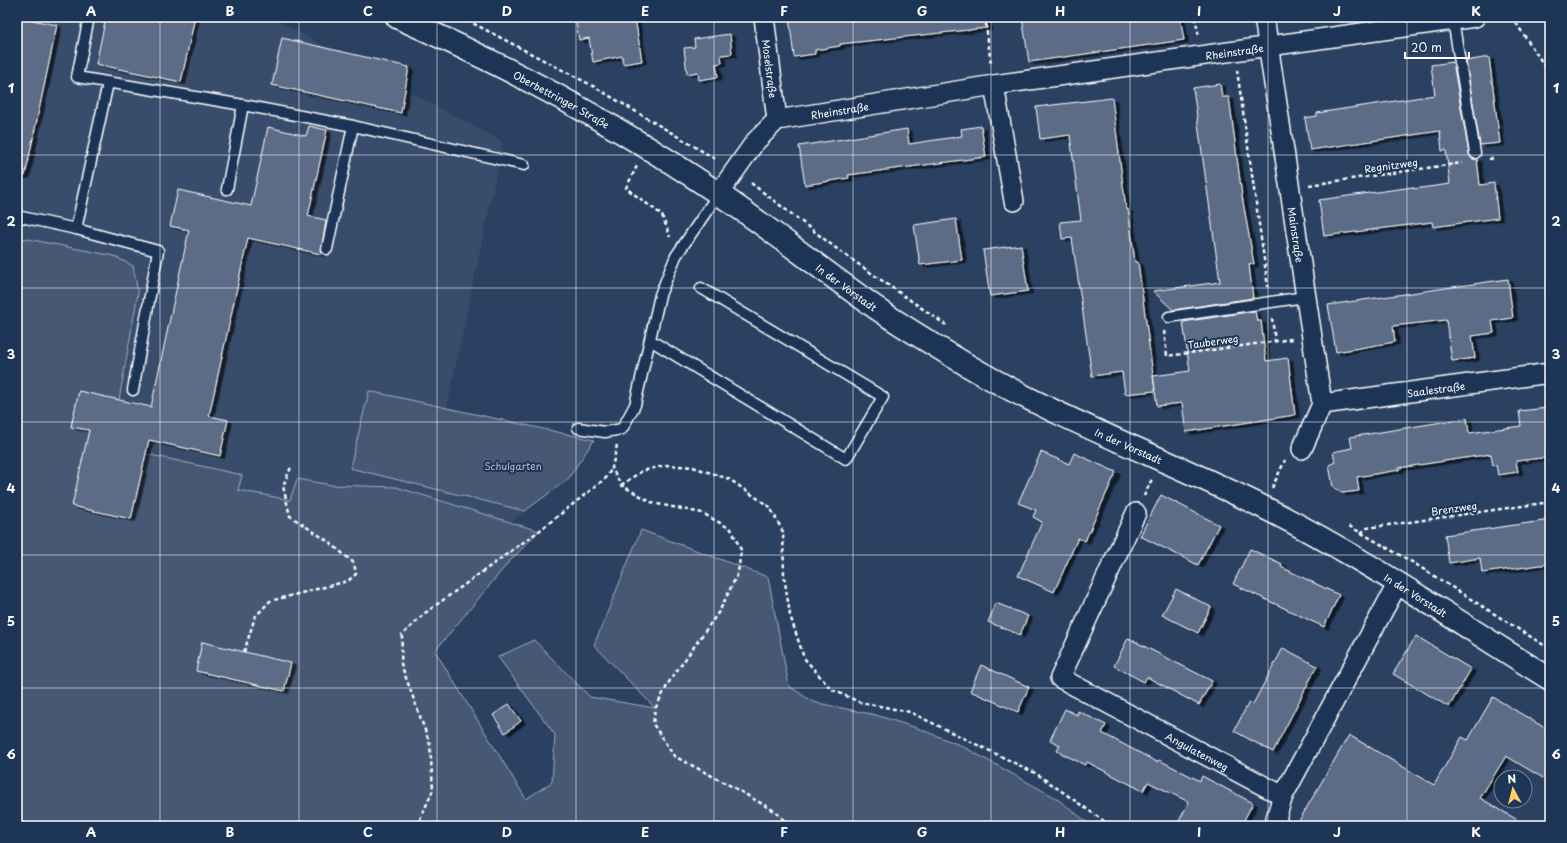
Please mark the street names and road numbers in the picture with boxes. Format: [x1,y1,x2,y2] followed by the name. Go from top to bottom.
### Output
[759,38,782,99] street label: Moselstraße
[1204,40,1264,63] street label: Rheinstraße
[511,66,613,131] street label: Oberbettringer Straße
[810,98,870,122] street label: Rheinstraße
[1363,154,1419,176] street label: Regnitzweg
[1285,206,1308,263] street label: Mainstraße
[813,260,880,314] street label: In der Vorstadt
[1187,330,1239,352] street label: Tauberweg
[1406,377,1466,400] street label: Saalestraße
[1093,424,1165,467] street label: In der Vorstadt
[1430,497,1478,519] street label: Brenzweg
[1381,569,1450,620] street label: In der Vorstadt
[1163,728,1232,774] street label: Angulatenweg

